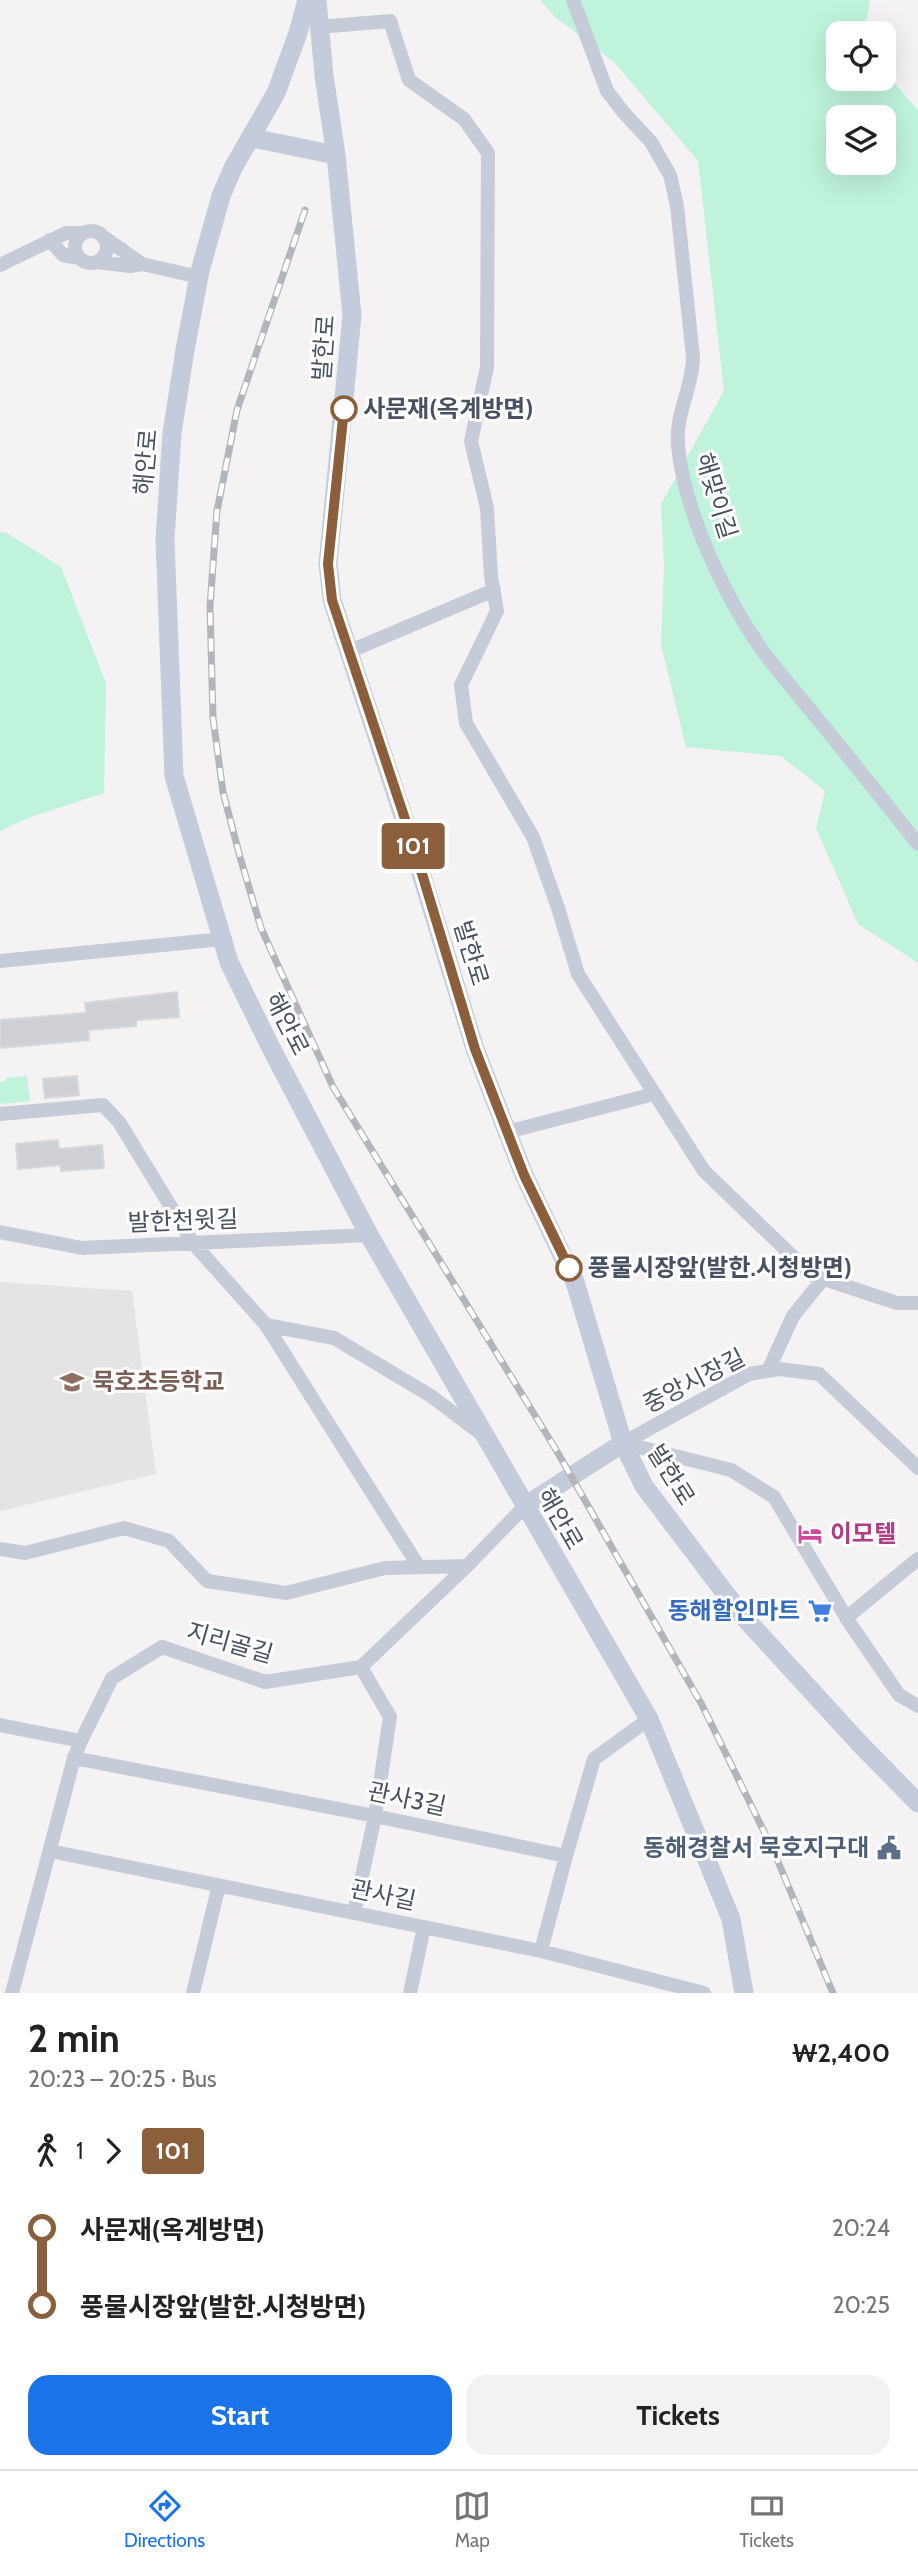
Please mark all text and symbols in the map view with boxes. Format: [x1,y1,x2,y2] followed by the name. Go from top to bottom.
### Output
[826,21,896,175] map controls
[826,21,896,91] button: locate
[826,105,896,175] button: layers
[307,314,340,382] street label: 발한로
[363,394,533,423] place label: 사문재(옥계방면)
[331,396,357,422] marker: 사문재(옥계방면)
[128,428,163,496] street label: 해안로
[690,449,743,542] street label: 해맞이길
[373,823,453,869] line badge: 101
[396,831,430,860] text: 101
[448,917,495,989] street label: 발한로
[259,988,315,1060] street label: 해안로
[127,1204,239,1237] street label: 발한천윗길
[588,1253,852,1282] place label: 풍물시장앞(발한.시청방면)
[556,1255,582,1281] marker: 풍물시장앞(발한.시청방면)
[638,1343,750,1419] street label: 중앙시장길
[92,1367,224,1396] place label: 묵호초등학교
[58,1368,86,1396] school or university icon: 묵호초등학교
[642,1439,701,1511] street label: 발한로
[531,1483,590,1555] street label: 해안로
[830,1519,896,1548] place label: 이모텔
[796,1520,824,1548] hotel icon: 이모텔
[668,1596,800,1625] place label: 동해할인마트
[806,1597,834,1625] supermarket icon: 동해할인마트
[184,1616,277,1669] street label: 지리골길
[365,1776,449,1821] street label: 관사3길
[643,1833,869,1862] place label: 동해경찰서 묵호지구대
[875,1834,903,1862] public building icon: 동해경찰서 묵호지구대
[348,1873,419,1916] street label: 관사길
[28,2015,120,2062] text: 2 min
[792,2037,890,2069] text: ₩2,400
[28,2065,217,2093] text: 20:23 – 20:25 · Bus
[28,2132,66,2170] icon: walk
[94,2132,132,2170] icon: forward
[156,2136,190,2165] text: 101
[76,2137,84,2165] text: 1
[80,2214,265,2246] text: 사문재(옥계방면)
[832,2214,890,2242] text: 20:24
[80,2291,366,2323] text: 풍물시장앞(발한.시청방면)
[833,2291,890,2319] text: 20:25
[28,2375,452,2455] button: Start
[466,2375,890,2455] button: Tickets
[124,2487,205,2552] tab: Directions
[453,2487,491,2552] tab: Map
[739,2487,794,2552] tab: Tickets

